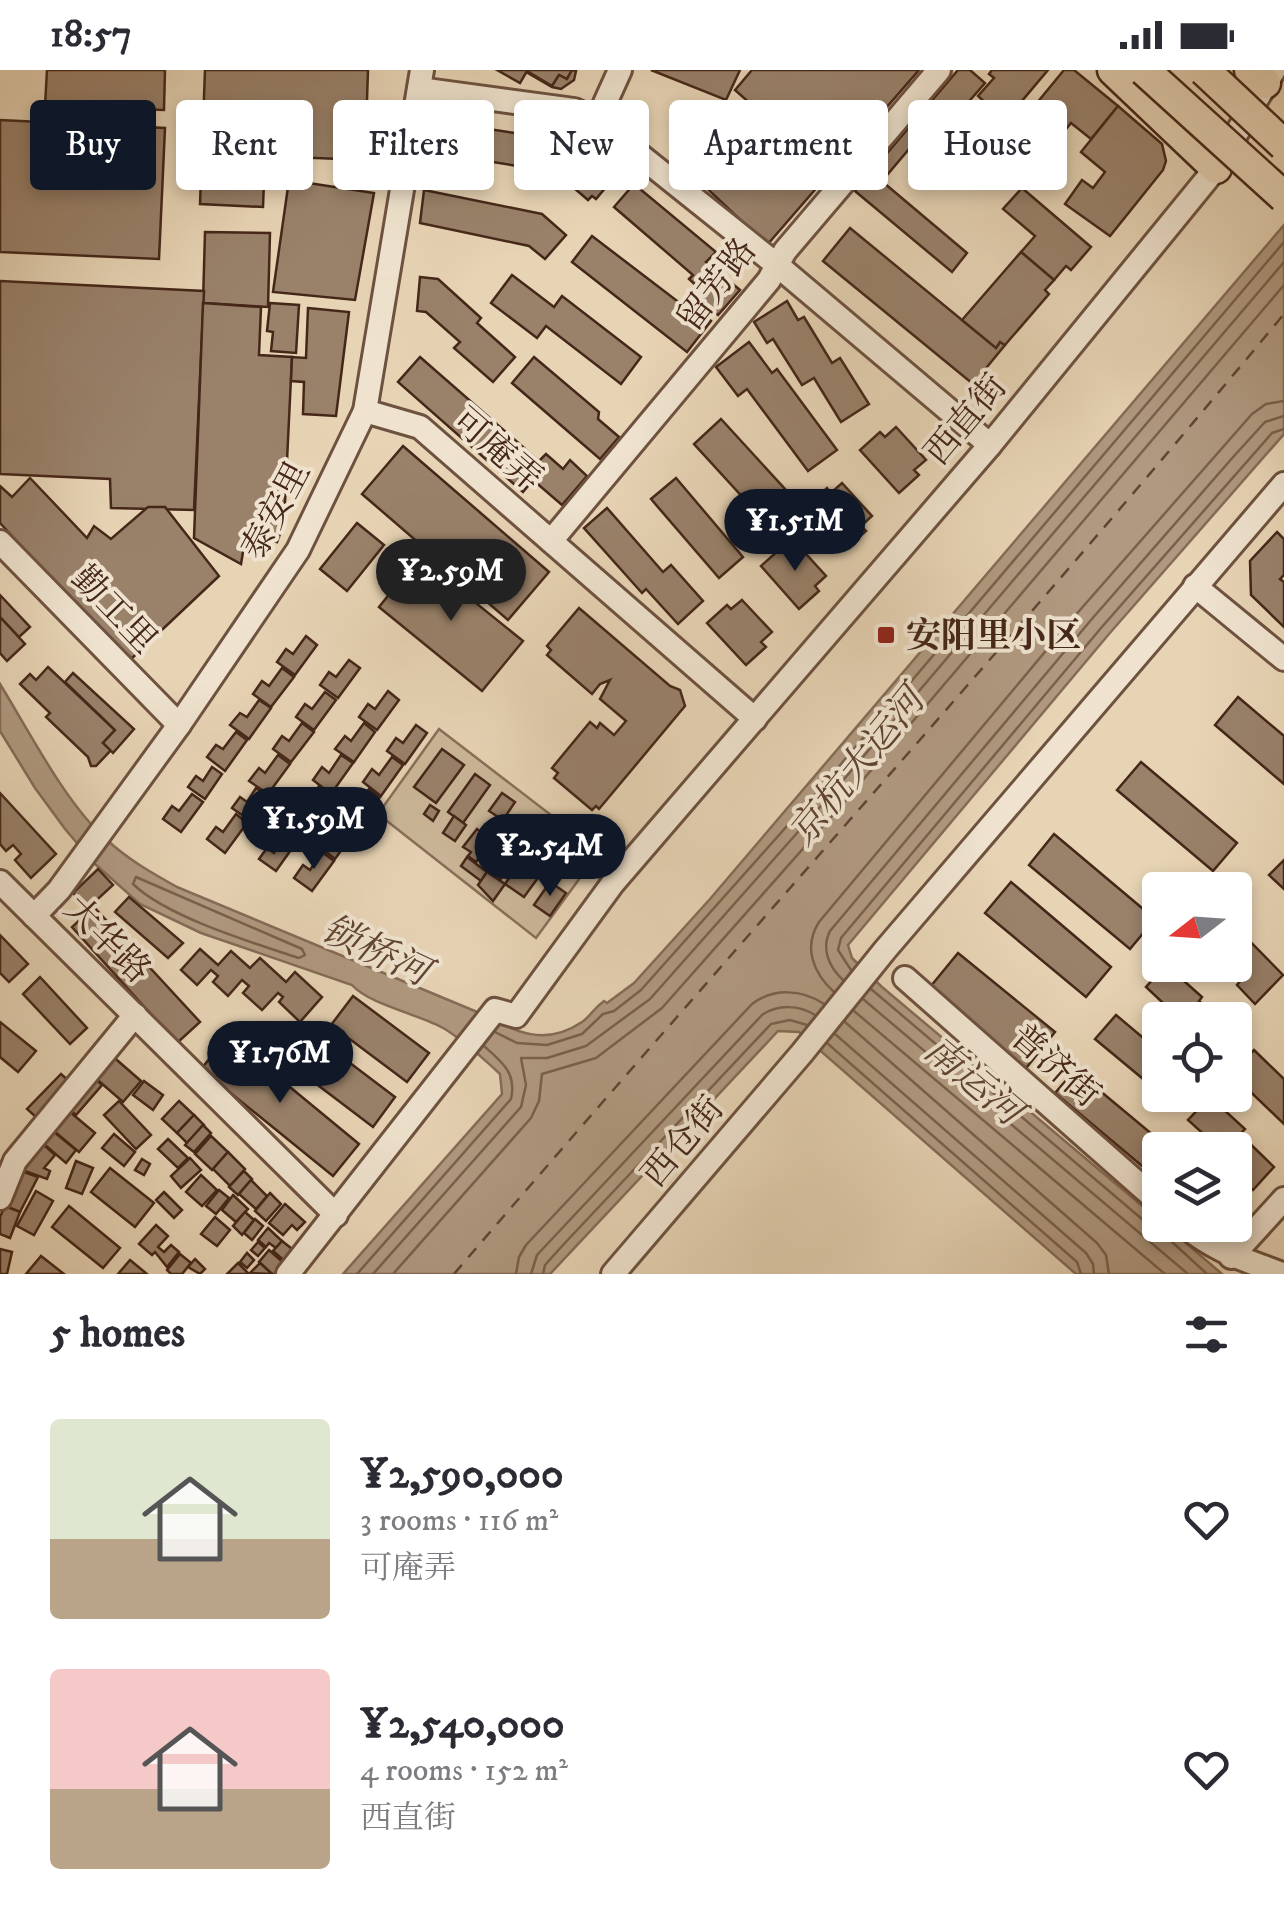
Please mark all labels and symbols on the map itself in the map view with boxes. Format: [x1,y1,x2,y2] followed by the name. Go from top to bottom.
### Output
[668,230,767,340] street label: 留芳路
[916,366,1017,475] street label: 西直街
[443,399,551,502] street label: 可庵弄
[233,454,321,568] street label: 泰安里
[714,489,876,574] pin: ¥1.51M
[370,539,532,624] pin: ¥2.59M
[61,557,166,663] street label: 勤工里
[906,615,1081,659] place label: 安阳里小区
[875,624,897,646] marker: 安阳里小区
[779,674,940,856] water label: 京杭大运河
[233,787,395,872] pin: ¥1.59M
[469,814,631,899] pin: ¥2.54M
[1142,872,1252,982] north arrow
[54,888,159,993] street label: 大华路
[313,906,442,1000] water label: 锁桥河
[1001,1015,1109,1118] street label: 普济街
[199,1021,361,1106] pin: ¥1.76M
[914,1027,1036,1140] water label: 南运河
[633,1088,734,1197] street label: 西仓街

